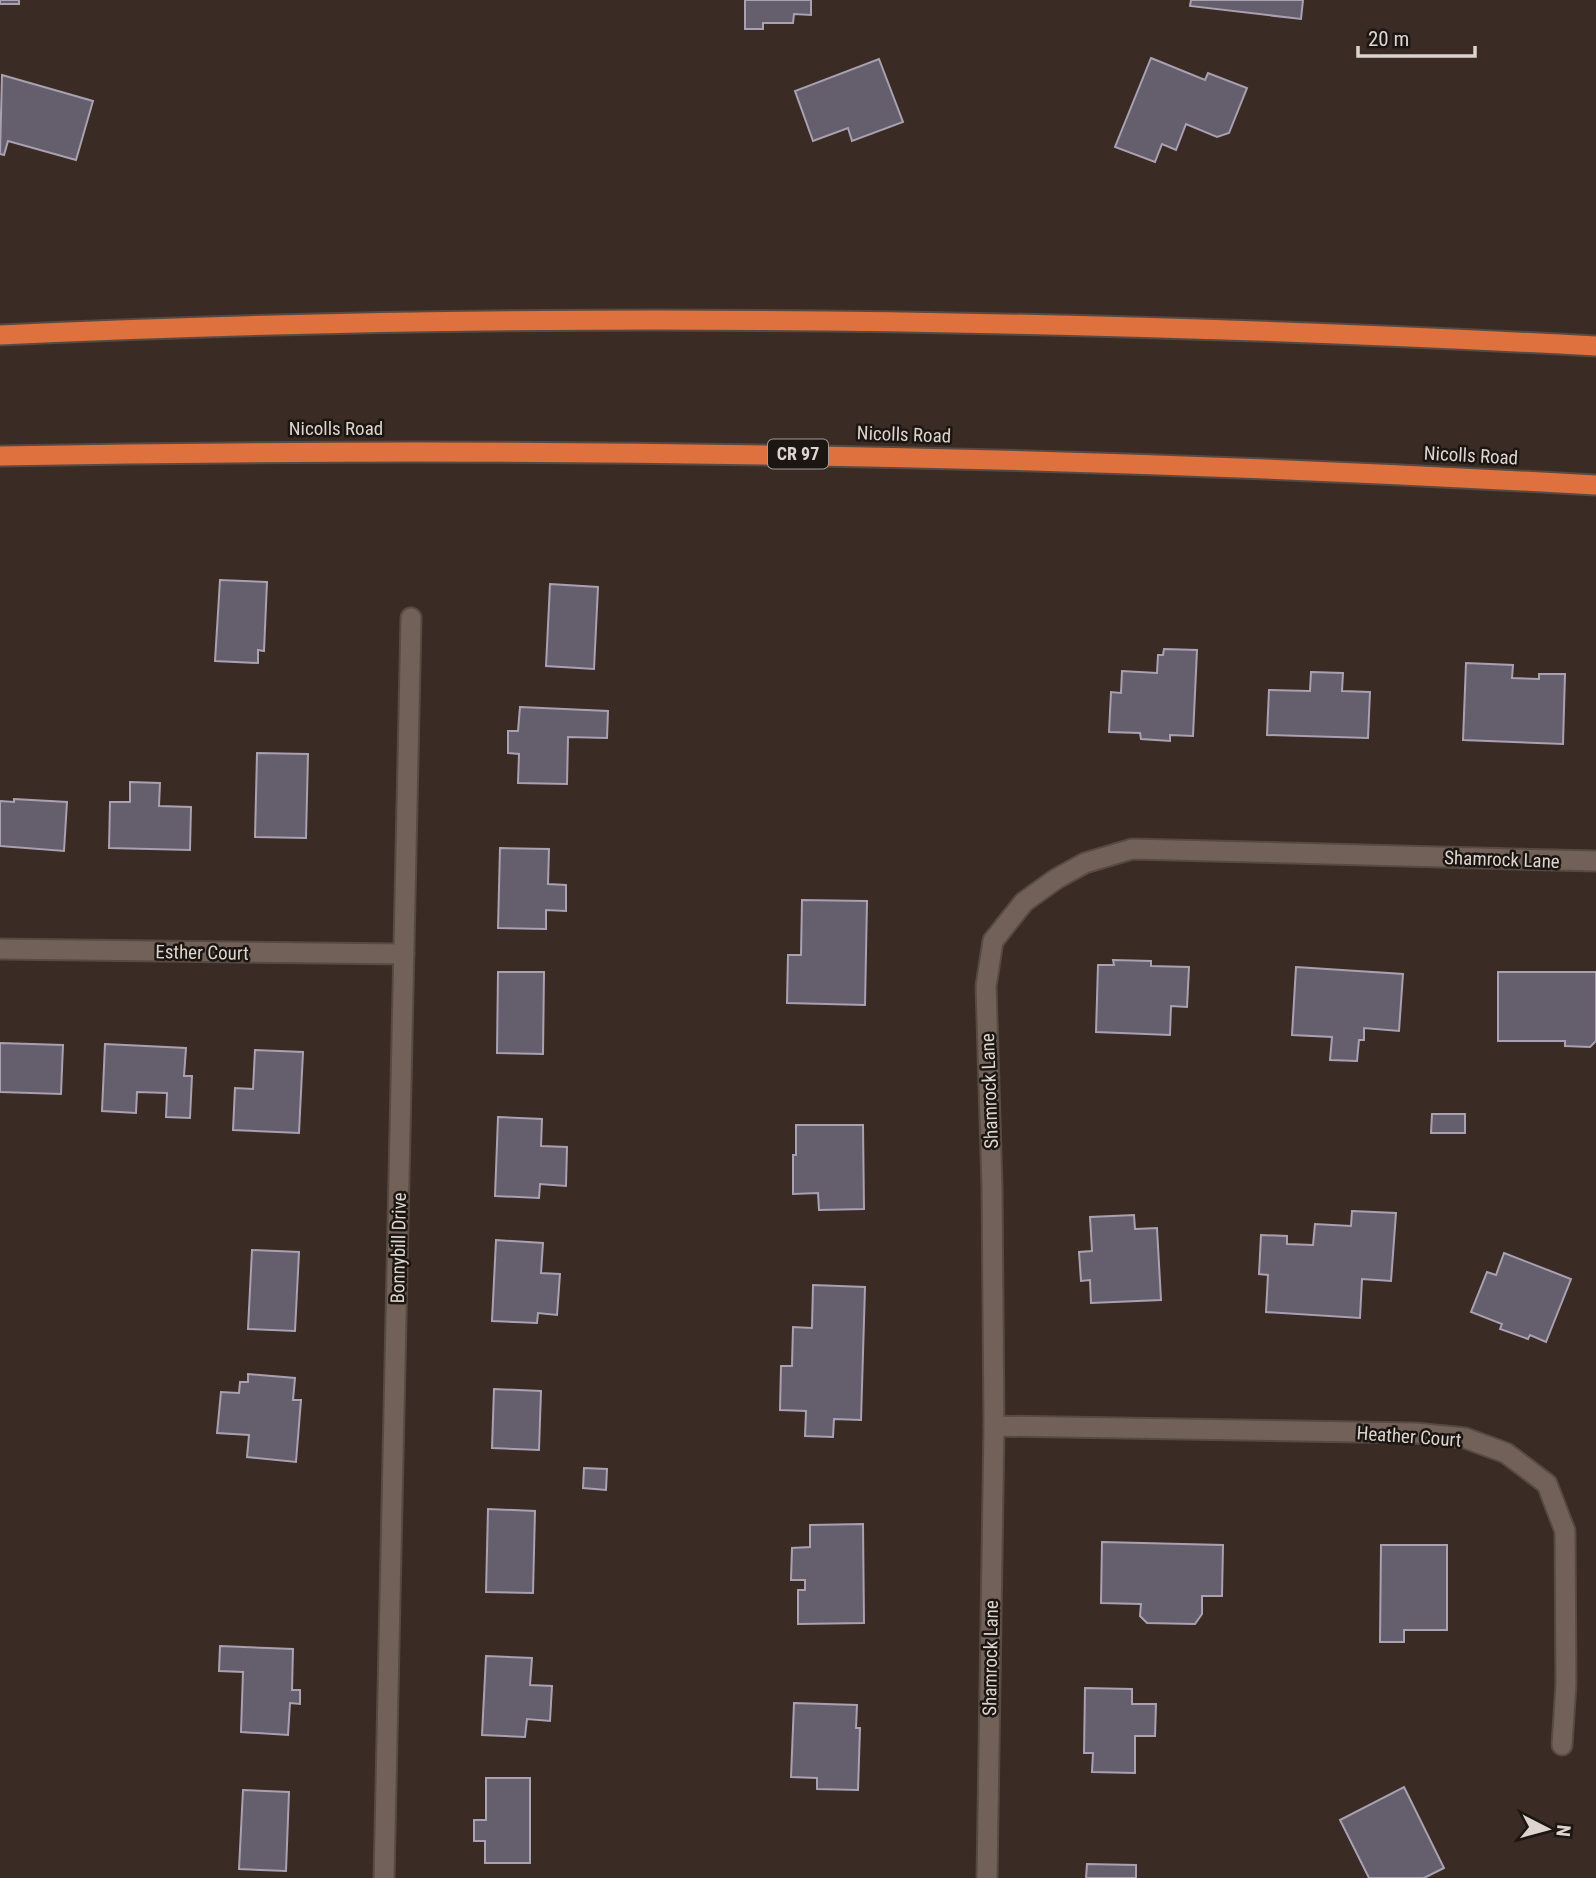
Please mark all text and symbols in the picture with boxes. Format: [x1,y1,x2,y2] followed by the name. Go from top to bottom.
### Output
[1358,14,1475,58] scale bar
[1368,27,1409,51] text: 20 m
[289,417,383,440] street label: Nicolls Road
[856,421,952,448] street label: Nicolls Road
[768,440,828,468] road number: CR 97
[1423,442,1519,469] street label: Nicolls Road
[1444,846,1560,873] street label: Shamrock Lane
[155,940,249,965] street label: Esther Court
[976,1033,1003,1149] street label: Shamrock Lane
[386,1192,411,1304] street label: Bonnybill Drive
[1356,1421,1462,1452] street label: Heather Court
[978,1600,1003,1716] street label: Shamrock Lane
[1512,1794,1582,1864] north arrow
[1551,1824,1575,1838] text: N

